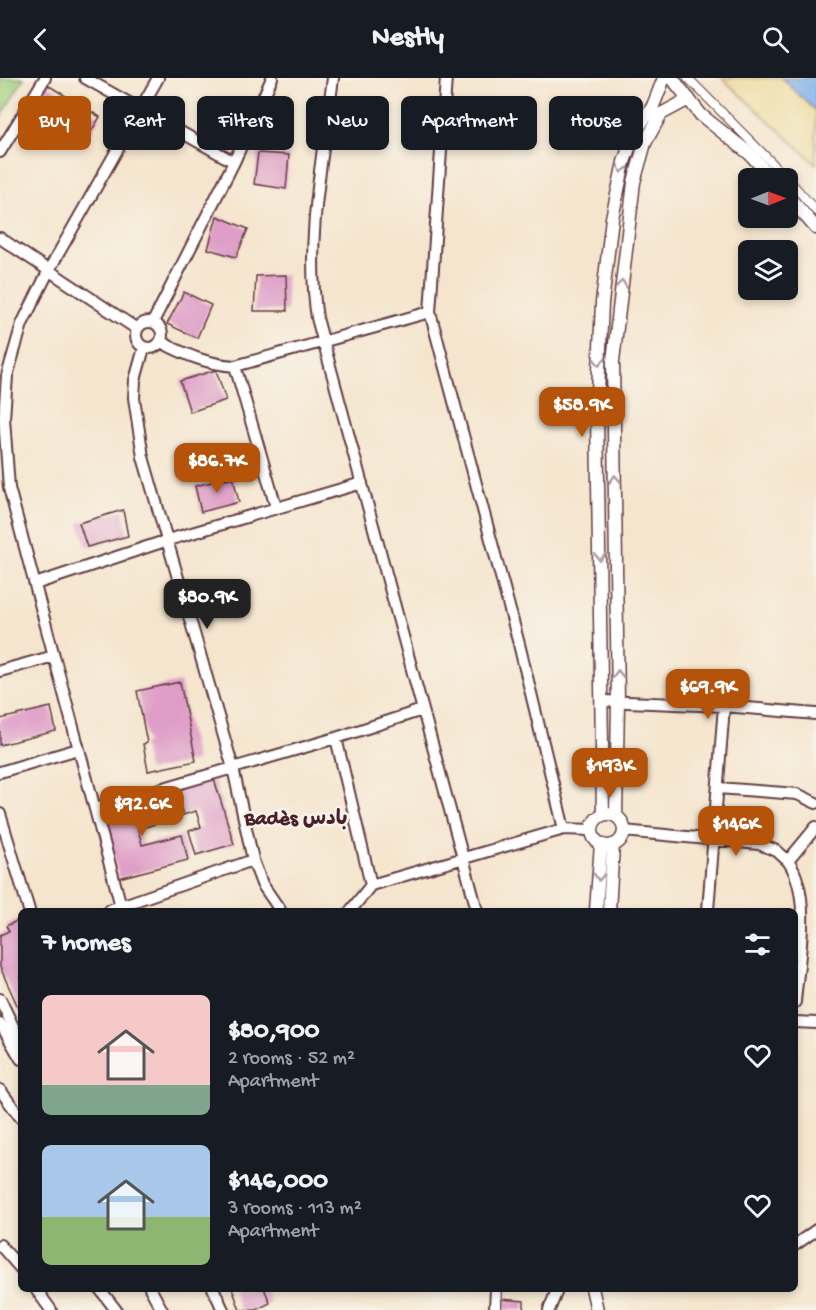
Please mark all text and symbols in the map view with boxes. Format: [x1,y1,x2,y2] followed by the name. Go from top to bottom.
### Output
[24,23,57,56] icon: back
[372,23,444,55] text: Nestly
[759,23,792,56] icon: search
[18,96,91,150] chip: Buy
[103,96,185,150] chip: Rent
[197,96,294,150] chip: Filters
[306,96,389,150] chip: New
[401,96,537,150] chip: Apartment
[549,96,643,150] chip: House
[617,163,629,173] one-way arrow
[738,168,798,228] north arrow
[738,168,798,300] map controls
[738,240,798,300] button: layers
[615,280,628,289] one-way arrow
[593,357,605,366] one-way arrow
[533,387,631,438] pin: $58.9K
[553,395,611,418] text: $58.9K
[168,443,266,494] pin: $86.7K
[188,451,246,474] text: $86.7K
[608,474,621,483] one-way arrow
[594,552,606,561] one-way arrow
[158,579,256,630] pin: $80.9K
[178,587,236,610] text: $80.9K
[612,669,624,678] one-way arrow
[659,669,757,720] pin: $69.9K
[680,677,736,700] text: $69.9K
[568,748,652,799] pin: $193K
[586,756,634,779] text: $193K
[93,786,191,837] pin: $92.6K
[114,794,170,817] text: $92.6K
[694,806,778,857] pin: $146K
[243,808,348,833] district label: Badès بادس
[712,814,760,837] text: $146K
[593,873,606,882] one-way arrow
[741,928,774,961] icon: filters
[42,929,131,960] text: 7 homes
[228,1017,319,1048] text: $80,900
[90,1019,162,1091] icon: home
[741,1039,774,1072] icon: heart
[228,1048,355,1071] text: 2 rooms · 52 m²
[228,1071,318,1094] text: Apartment
[228,1167,328,1198] text: $146,000
[90,1169,162,1241] icon: home
[741,1189,774,1222] icon: heart
[228,1198,362,1221] text: 3 rooms · 113 m²
[228,1221,318,1244] text: Apartment

